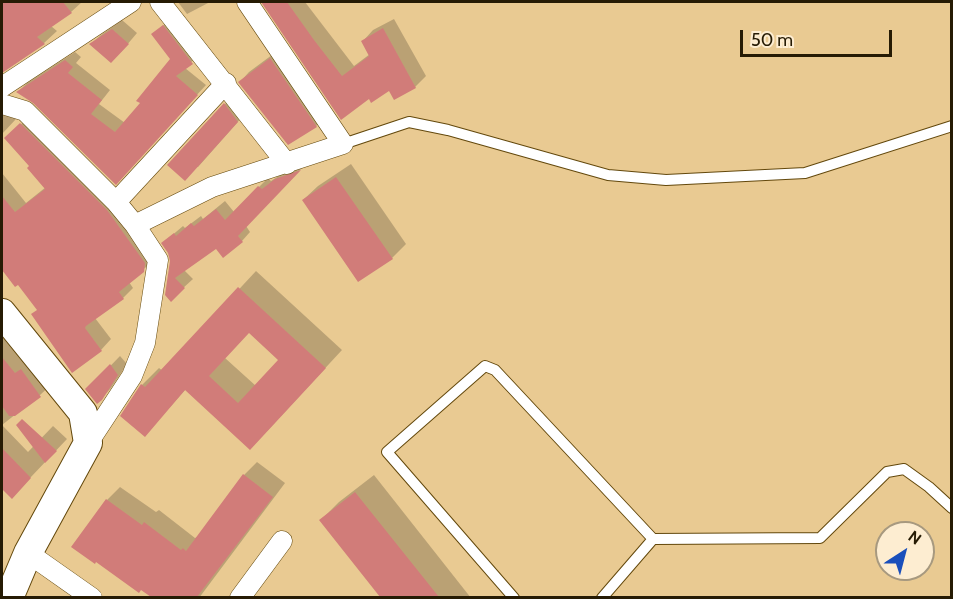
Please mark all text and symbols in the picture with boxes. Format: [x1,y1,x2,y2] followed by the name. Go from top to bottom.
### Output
[743,18,894,56] scale bar
[751,29,793,51] text: 50 m
[875,521,935,581] north arrow
[905,527,925,549] text: N

